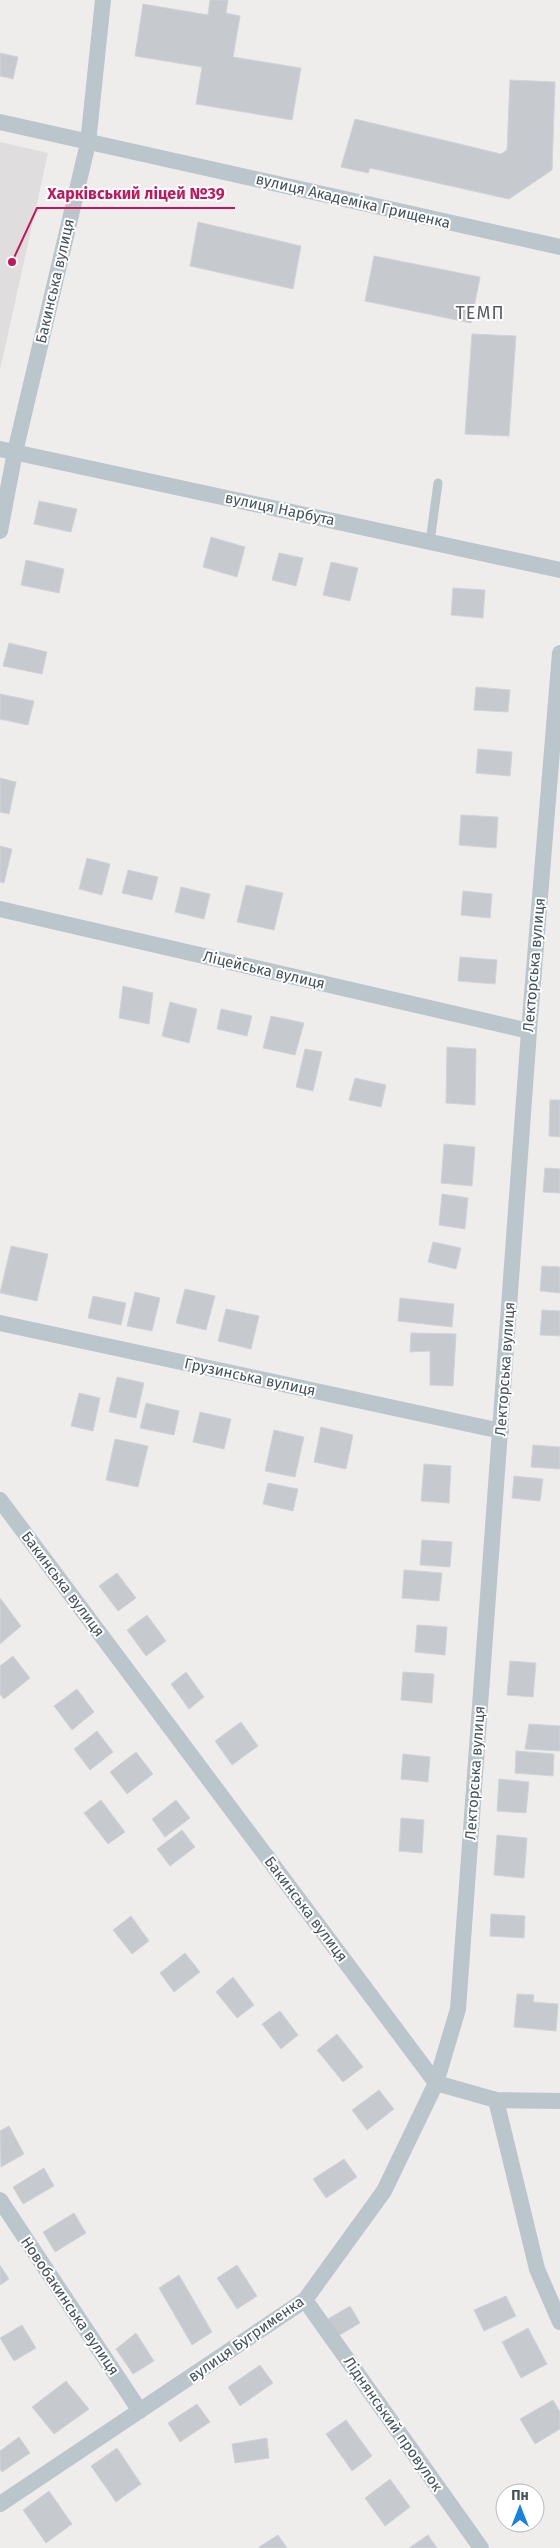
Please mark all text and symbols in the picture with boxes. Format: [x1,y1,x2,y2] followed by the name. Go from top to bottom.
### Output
[254,170,452,232] street label: вулиця Академіка Грищенка
[37,177,235,208] callout: Харківський ліцей №39
[46,184,225,203] text: Харківський ліцей №39
[32,217,78,345] street label: Бакинська вулиця
[455,302,505,324] district label: ТЕМП
[223,489,337,529] street label: вулиця Нарбута
[519,897,549,1033] street label: Лекторська вулиця
[201,947,327,993] street label: Ліцейська вулиця
[491,1301,519,1437] street label: Лекторська вулиця
[183,1354,317,1400] street label: Грузинська вулиця
[18,1528,108,1640] street label: Бакинська вулиця
[461,1705,489,1841] street label: Лекторська вулиця
[261,1853,351,1965] street label: Бакинська вулиця
[17,2233,123,2379] street label: Новобакинська вулиця
[185,2292,307,2386] street label: вулиця Бугрименка
[340,2353,446,2495] street label: Ліднянський провулок
[495,2483,545,2533] north arrow
[511,2487,529,2504] text: Пн

